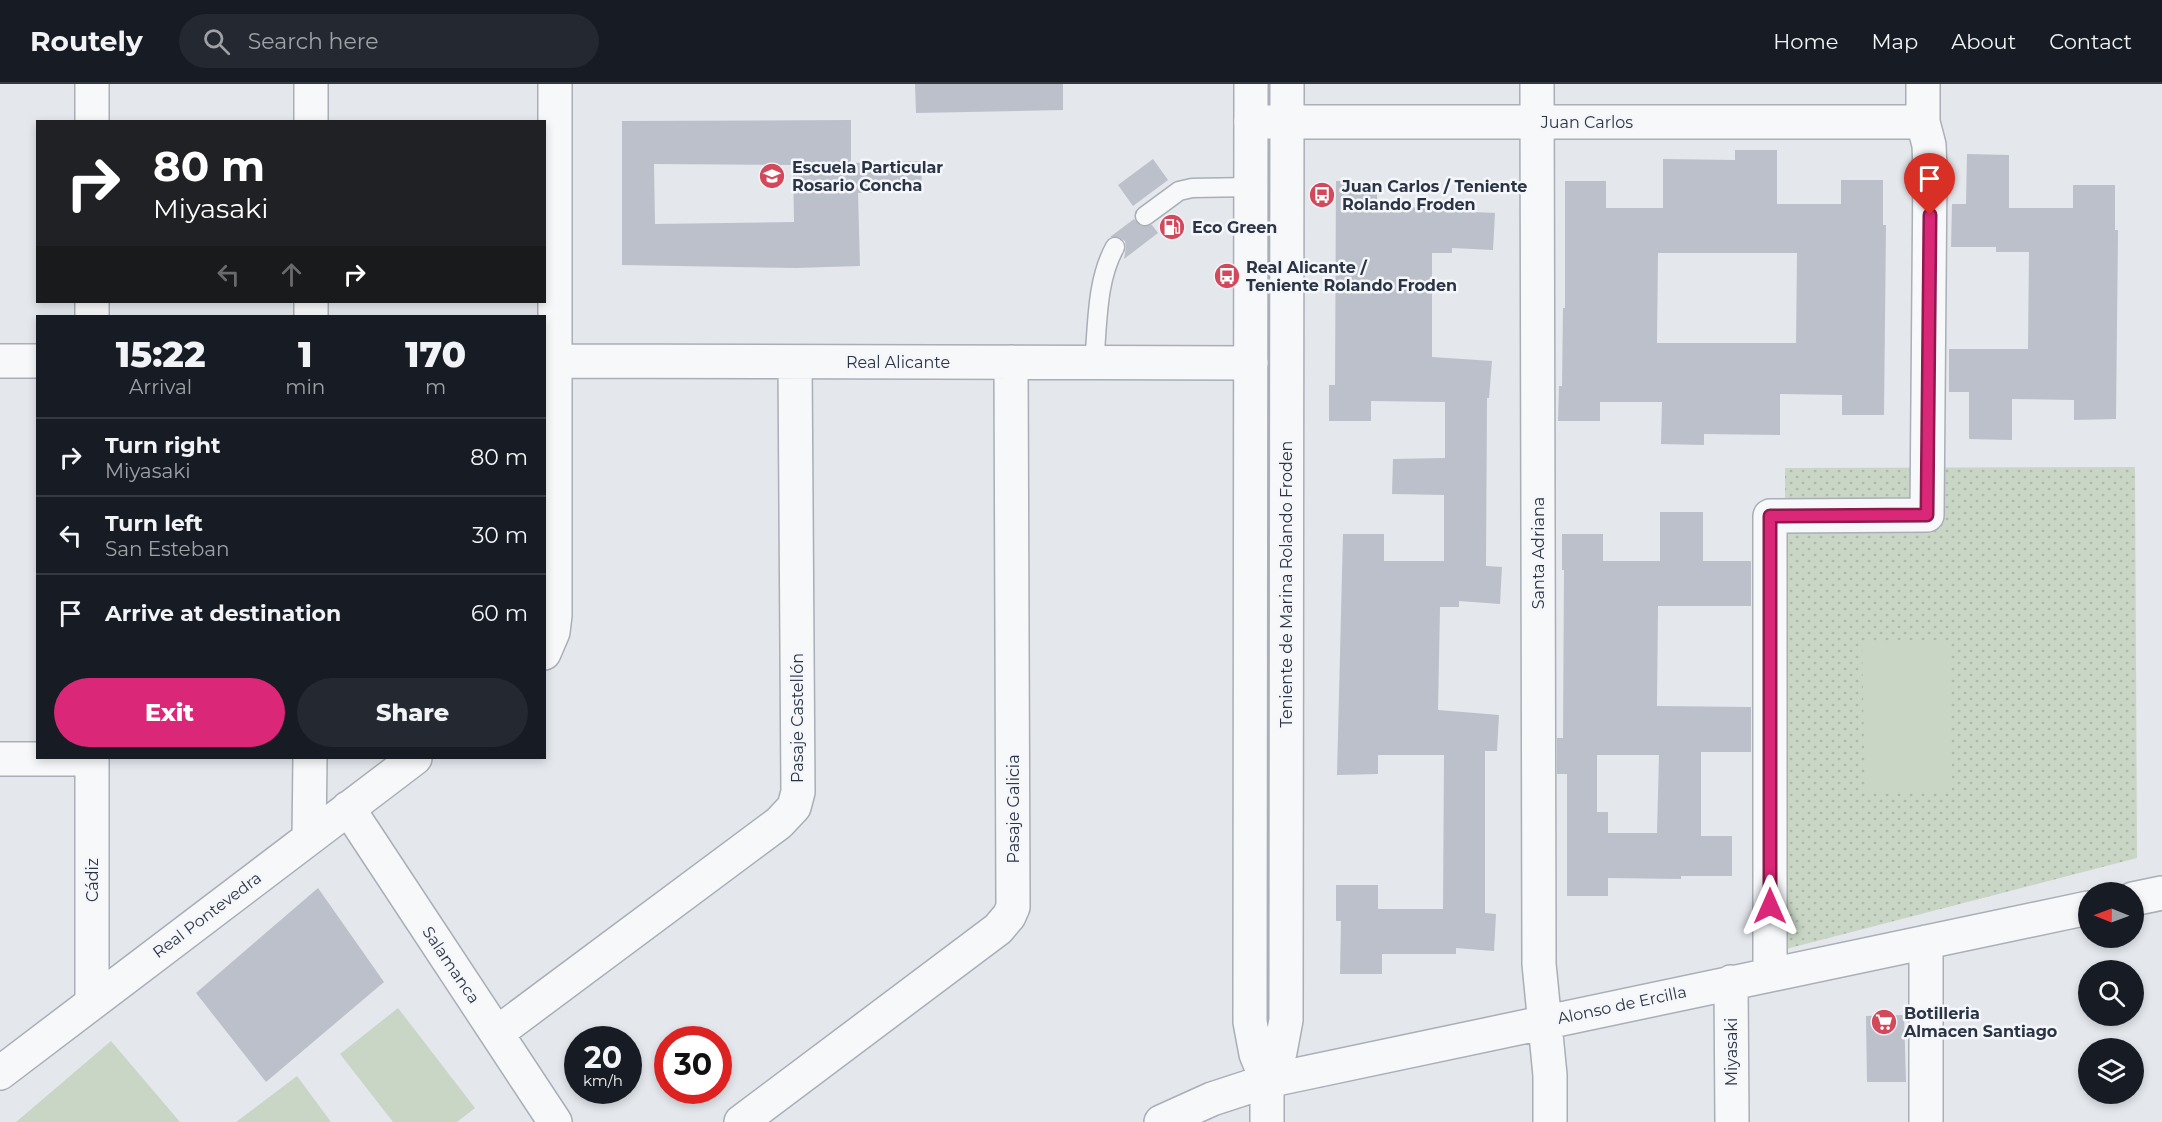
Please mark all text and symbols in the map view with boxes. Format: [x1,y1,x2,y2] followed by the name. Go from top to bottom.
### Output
[179,14,599,68] search box
[30,24,143,58] text: Routely
[200,25,233,58] icon: search
[248,28,379,55] text: Search here
[1773,29,1838,54] text: Home
[1871,29,1918,54] text: Map
[1951,29,2016,54] text: About
[2049,29,2132,54] text: Contact
[1540,113,1633,132] street label: Juan Carlos
[153,140,265,192] text: 80 m
[54,144,132,222] icon: right
[1904,153,1955,215] pin
[792,158,943,195] place label: Escuela Particular Rosario Concha
[757,161,787,191] school or university icon: Escuela Particular Rosario Concha
[1913,162,1946,195] icon: arrive
[1341,177,1527,214] place label: Juan Carlos / Teniente Rolando Froden
[1307,180,1337,210] bus stop icon: Juan Carlos / Teniente Rolando Froden
[153,192,268,225] text: Miyasaki
[1157,212,1187,242] fuel station icon: Eco Green
[1192,218,1277,237] place label: Eco Green
[212,258,245,291] icon: left
[275,258,308,291] icon: ahead
[338,258,371,291] icon: right
[1246,258,1457,295] place label: Real Alicante / Teniente Rolando Froden
[1212,261,1242,291] bus stop icon: Real Alicante / Teniente Rolando Froden
[116,332,205,376] text: 15:22
[298,332,313,376] text: 1
[405,332,466,376] text: 170
[846,353,950,372] street label: Real Alicante
[129,375,192,399] text: Arrival
[285,375,325,399] text: min
[425,375,446,399] text: m
[105,432,220,459] text: Turn right
[54,441,87,474] icon: right
[1277,441,1296,727] street label: Teniente de Marina Rolando Froden
[470,444,528,471] text: 80 m
[105,459,191,483] text: Miyasaki
[1529,497,1548,609] street label: Santa Adriana
[105,510,203,537] text: Turn left
[54,519,87,552] icon: left
[472,522,528,549] text: 30 m
[105,537,229,561] text: San Esteban
[54,597,87,630] icon: arrive
[105,600,341,627] text: Arrive at destination
[471,600,528,627] text: 60 m
[788,653,807,783] street label: Pasaje Castellón
[54,678,285,747] button: Exit
[297,678,528,747] button: Share
[1004,754,1023,864] street label: Pasaje Galicia
[83,858,102,902] street label: Cádiz
[149,868,265,962] street label: Real Pontevedra
[1738,874,1802,938] position arrow
[2078,882,2144,948] north arrow
[2078,882,2144,1104] map controls
[418,923,484,1007] street label: Salamanca
[2078,960,2144,1026] button: search
[1556,982,1688,1028] street label: Alonso de Ercilla
[1903,1004,2057,1041] place label: Botilleria Almacen Santiago
[1869,1007,1899,1037] supermarket icon: Botilleria Almacen Santiago
[1722,1018,1741,1086] street label: Miyasaki
[654,1026,732,1104] speed limit sign: 30
[2078,1038,2144,1104] button: layers
[584,1039,622,1076] text: 20
[583,1071,623,1090] text: km/h

